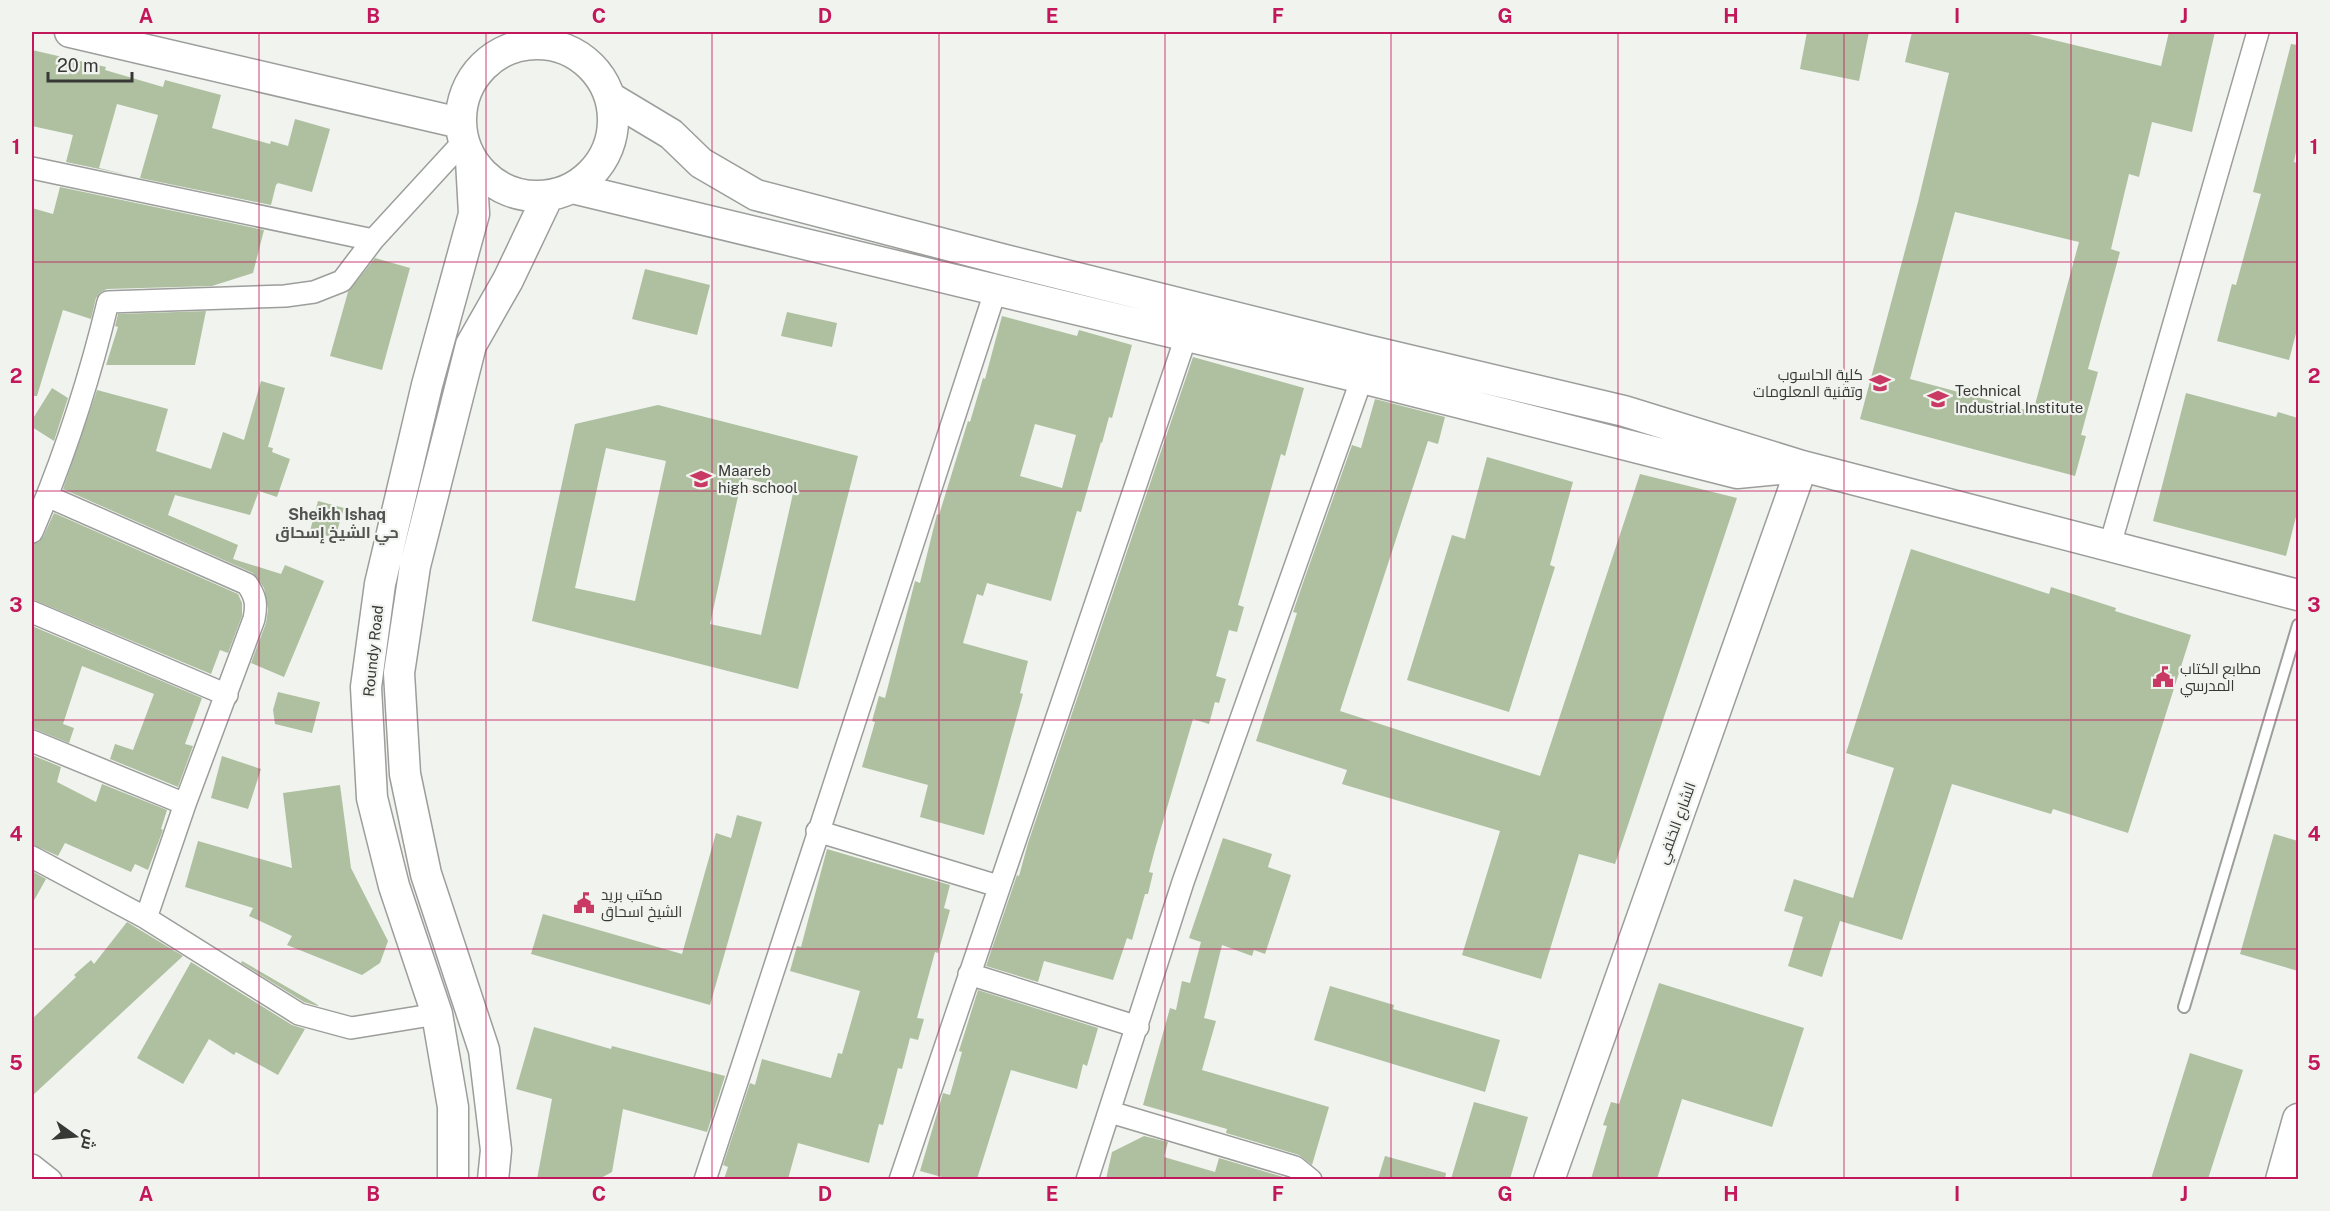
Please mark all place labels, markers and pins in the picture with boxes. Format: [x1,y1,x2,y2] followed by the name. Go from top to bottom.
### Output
[1753,366,1863,401] place label: كلية الحاسوب وتقنية المعلومات
[1868,371,1892,395] school or university icon: كلية الحاسوب وتقنية المعلومات
[1955,382,2083,416] place label: Technical Industrial Institute
[1926,387,1950,411] school or university icon: Technical Industrial Institute
[718,462,798,496] place label: Maareb high school
[689,467,713,491] school or university icon: Maareb high school
[2180,660,2261,698] place label: مطابع الكتاب المدرسي
[2151,665,2175,689] public building icon: مطابع الكتاب المدرسي
[601,886,682,923] place label: مكتب بريد الشيخ اسحاق
[572,891,596,915] public building icon: مكتب بريد الشيخ اسحاق

